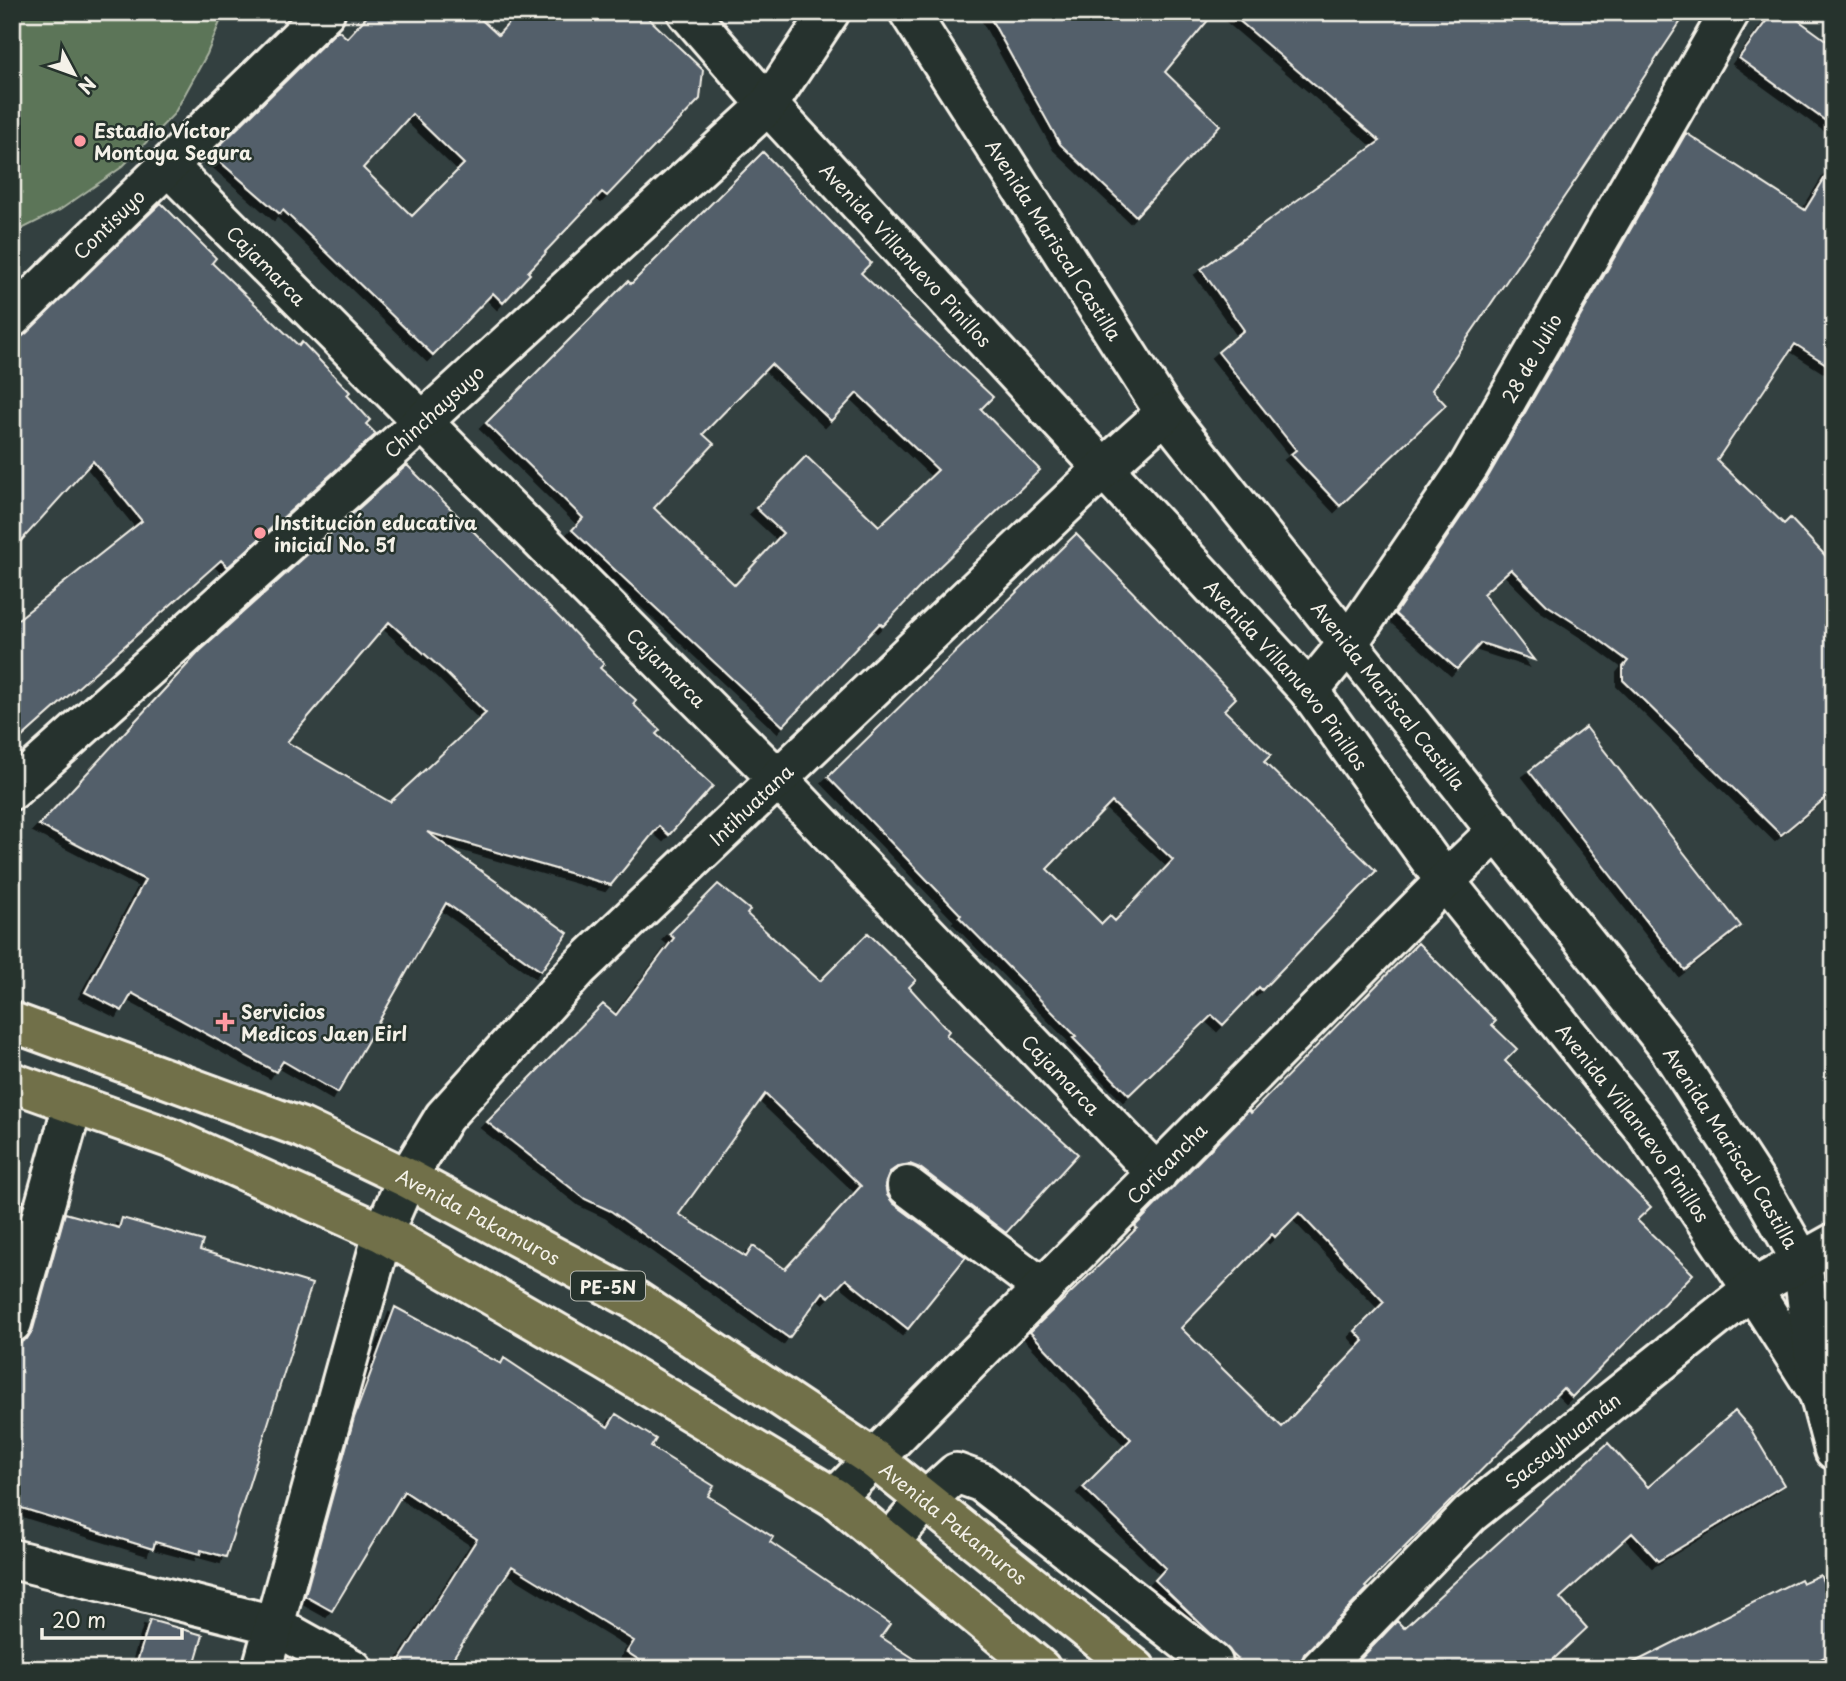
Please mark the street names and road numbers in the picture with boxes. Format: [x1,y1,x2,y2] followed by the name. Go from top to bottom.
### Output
[979,133,1130,346] street label: Avenida Mariscal Castilla
[814,156,999,353] street label: Avenida Villanuevo Pinillos
[66,182,151,265] street label: Contisuyo
[220,219,313,312] street label: Cajamarca
[1494,308,1568,408] street label: 28 de Julio
[378,358,490,464] street label: Chinchaysuyo
[1198,573,1375,776] street label: Avenida Villanuevo Pinillos
[1305,595,1473,796] street label: Avenida Mariscal Castilla
[620,621,713,714] street label: Cajamarca
[702,757,799,852] street label: Intihuatana
[1550,1017,1717,1228] street label: Avenida Villanuevo Pinillos
[1016,1027,1108,1122] street label: Cajamarca
[1657,1041,1806,1254] street label: Avenida Mariscal Castilla
[1120,1116,1213,1210] street label: Coricancha
[392,1161,565,1271] street label: Avenida Pakamuros
[571,1272,645,1301] road number: PE-5N
[1499,1385,1626,1495] street label: Sacsayhuamán
[874,1455,1034,1591] street label: Avenida Pakamuros

